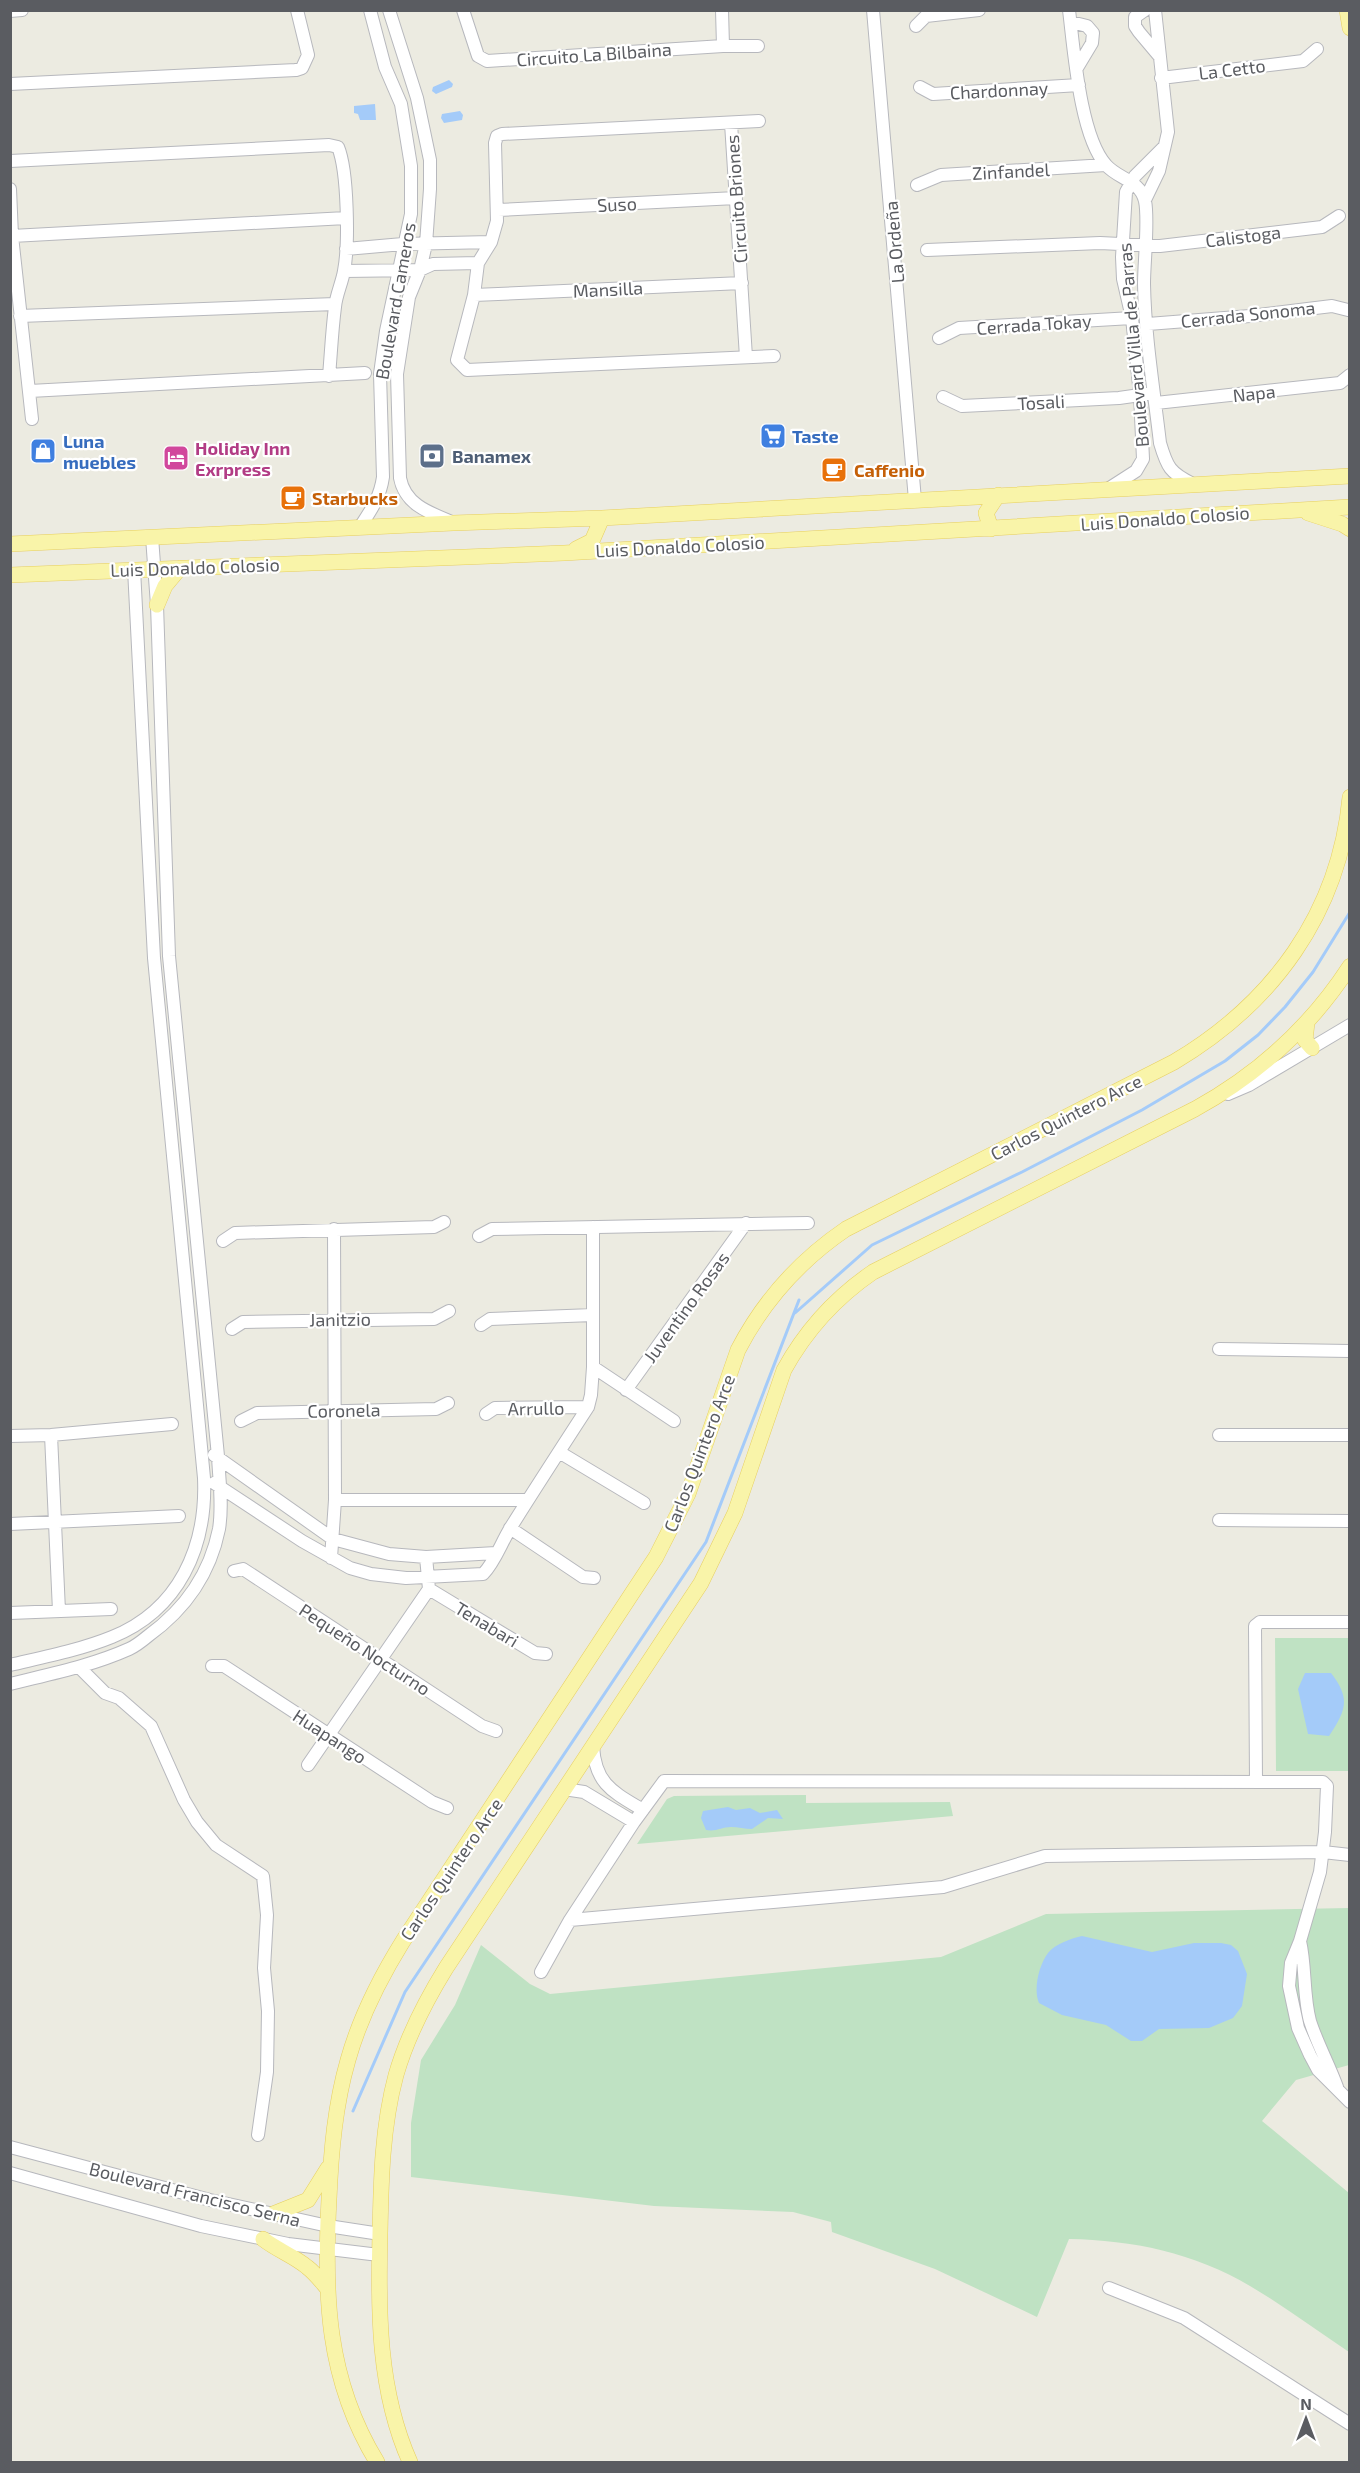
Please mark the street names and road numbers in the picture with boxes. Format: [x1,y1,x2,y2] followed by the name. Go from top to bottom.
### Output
[516,38,672,70] street label: Circuito La Bilbaina
[1197,54,1267,84] street label: La Cetto
[949,76,1049,104] street label: Chardonnay
[721,134,751,264] street label: Circuito Briones
[972,158,1051,184] street label: Zinfandel
[597,192,637,216] street label: Suso
[879,200,909,284] street label: La Ordeña
[1204,220,1282,252] street label: Calistoga
[370,221,420,381] street label: Boulevard Cameros
[1113,242,1153,448] street label: Boulevard Villa de Parras
[572,276,644,302] street label: Mansilla
[1180,296,1316,332] street label: Cerrada Sonoma
[976,309,1093,339] street label: Cerrada Tokay
[1232,380,1276,406] street label: Napa
[1017,390,1065,414] street label: Tosali
[1080,501,1250,535] street label: Luis Donaldo Colosio
[595,531,765,561] street label: Luis Donaldo Colosio
[110,553,280,581] street label: Luis Donaldo Colosio
[987,1069,1145,1165] street label: Carlos Quintero Arce
[638,1247,734,1367] street label: Juventino Rosas
[309,1307,371,1331] street label: Janitzio
[659,1371,739,1535] street label: Carlos Quintero Arce
[507,1397,565,1419] street label: Arrullo
[307,1398,381,1422] street label: Coronela
[451,1596,523,1652] street label: Tenabari
[295,1598,435,1700] street label: Pequeño Nocturno
[289,1704,371,1768] street label: Huapango
[395,1794,507,1944] street label: Carlos Quintero Arce
[87,2157,303,2231] street label: Boulevard Francisco Serna

